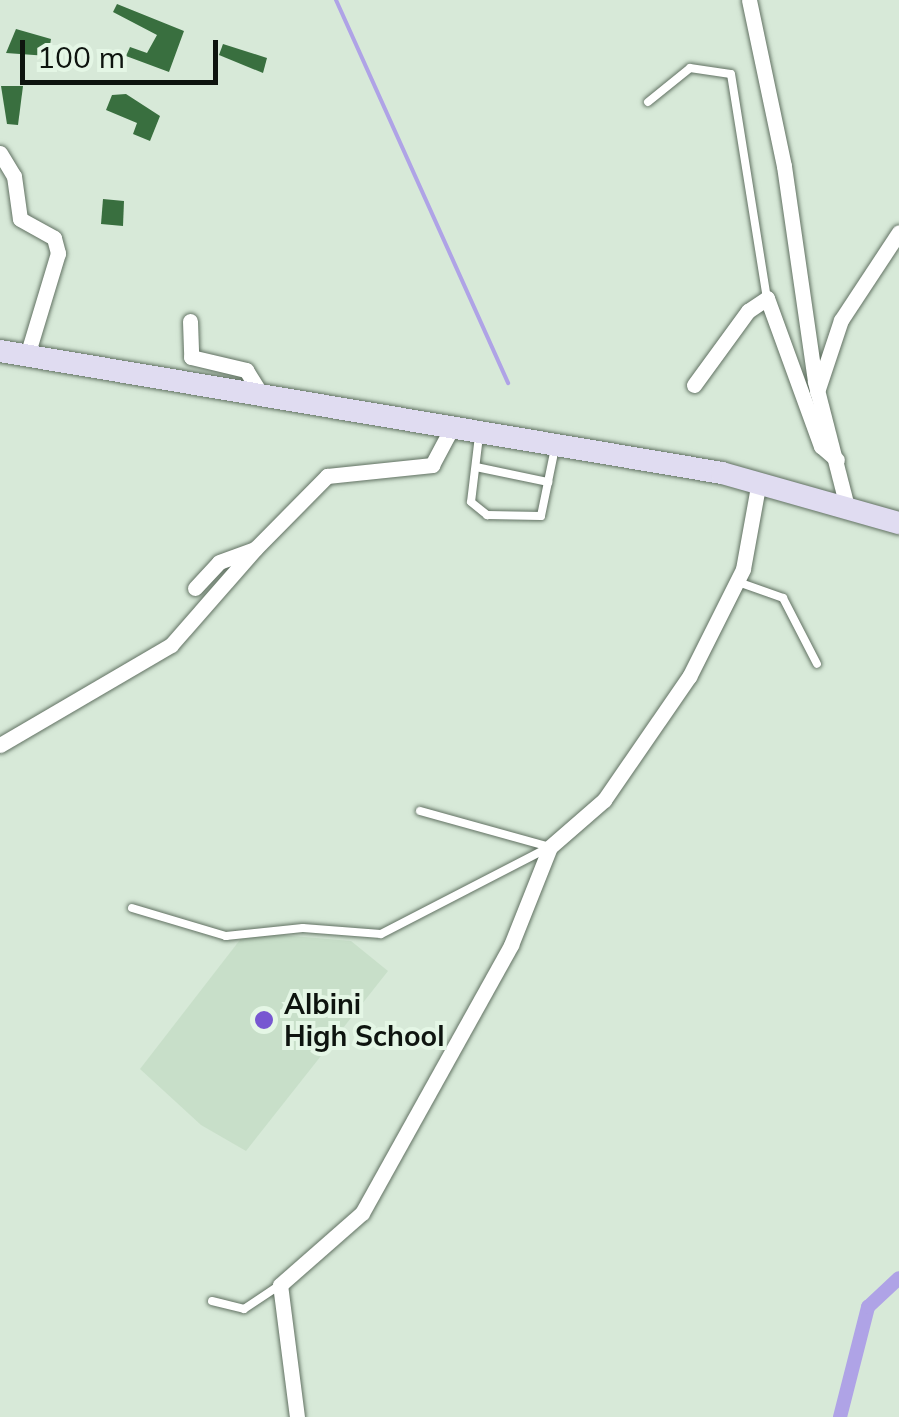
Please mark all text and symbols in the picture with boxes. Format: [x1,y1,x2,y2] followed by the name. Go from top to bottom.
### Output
[25,20,222,82] scale bar
[37,38,125,76] text: 100 m
[284,987,444,1053] place label: Albini High School
[253,1009,275,1031] marker: Albini High School

